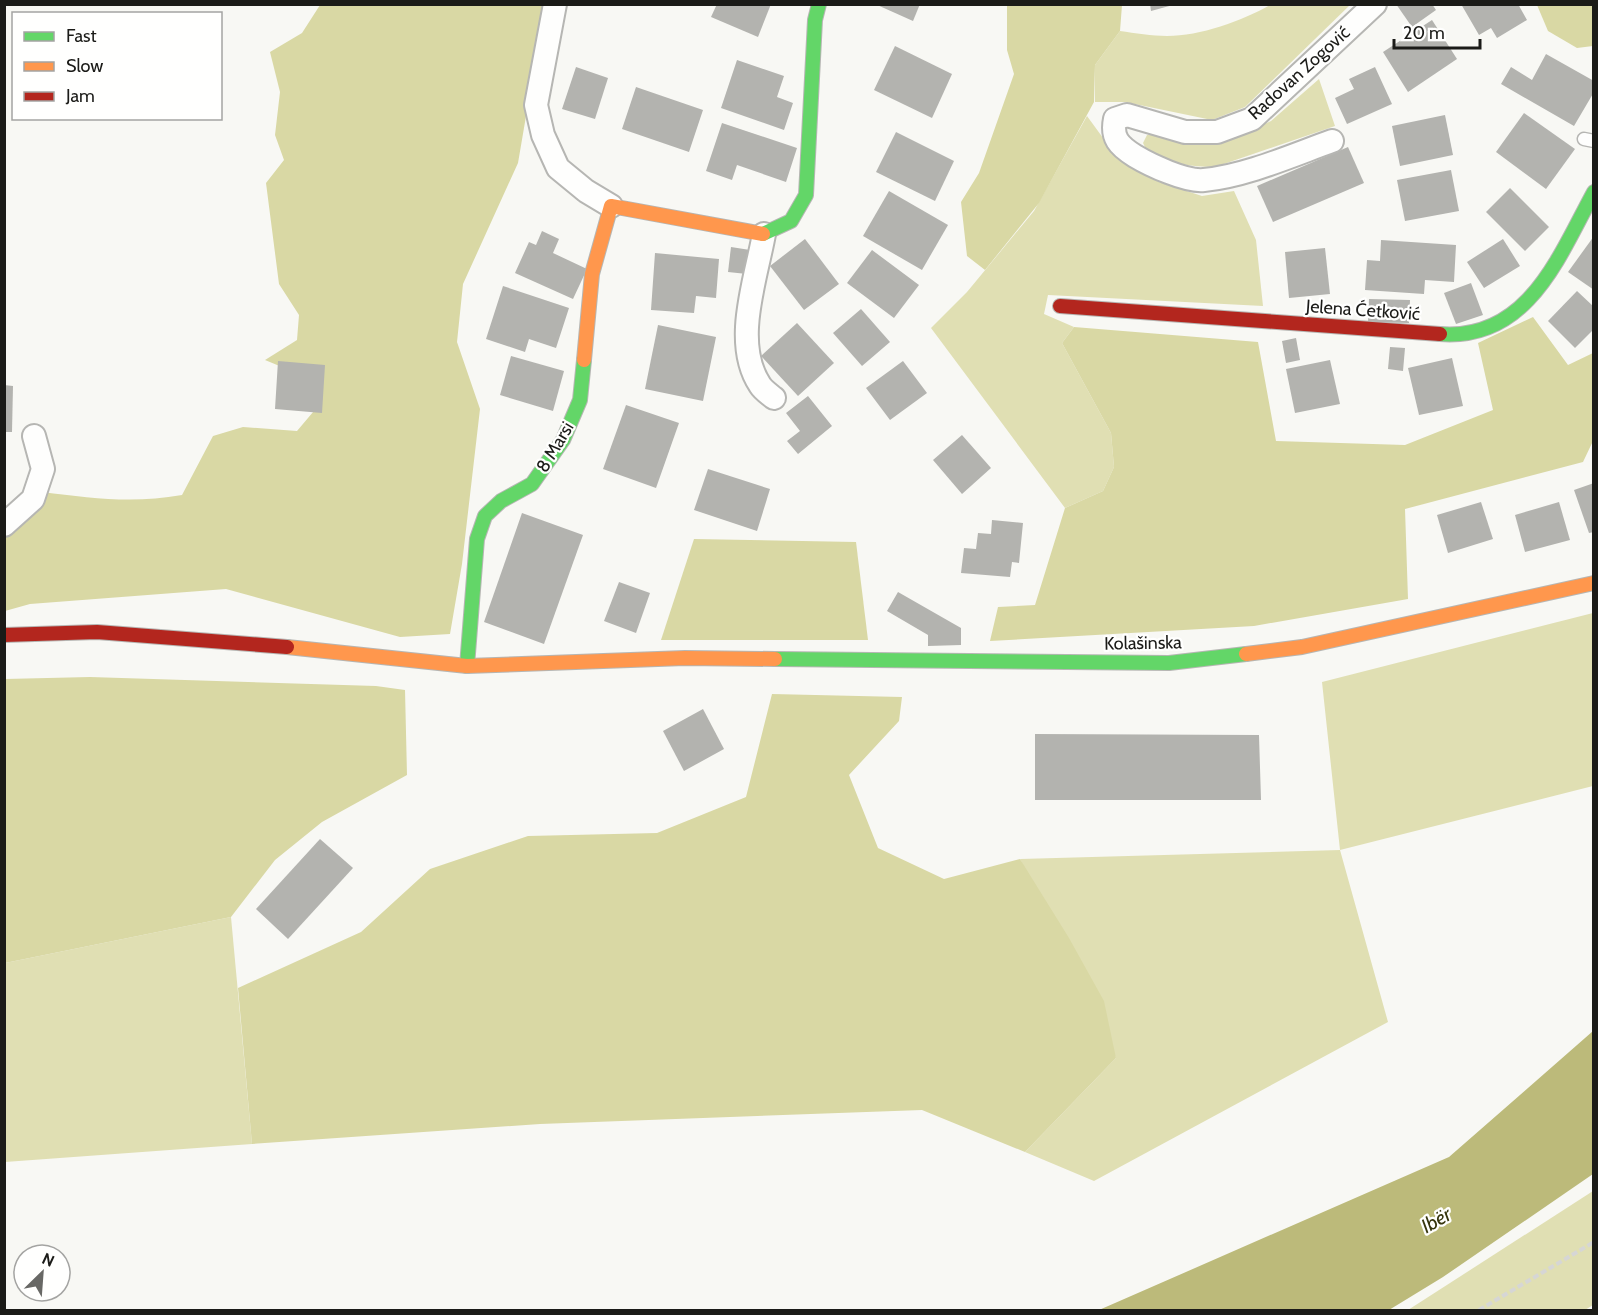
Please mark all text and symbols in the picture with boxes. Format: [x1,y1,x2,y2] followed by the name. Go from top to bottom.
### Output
[12,12,222,120] legend
[1394,12,1480,50] scale bar
[1244,22,1354,124] street label: Radovan Zogović
[1403,22,1445,44] text: 20 m
[66,25,97,47] text: Fast
[66,55,103,77] text: Slow
[65,85,95,107] text: Jam
[1304,295,1421,325] street label: Jelena Ćetković
[531,418,579,476] street label: 8 Marsi
[1104,631,1182,655] street label: Kolašinska
[1417,1202,1456,1238] water label: Ibër
[12,1243,72,1303] north arrow
[39,1249,57,1271] text: N

